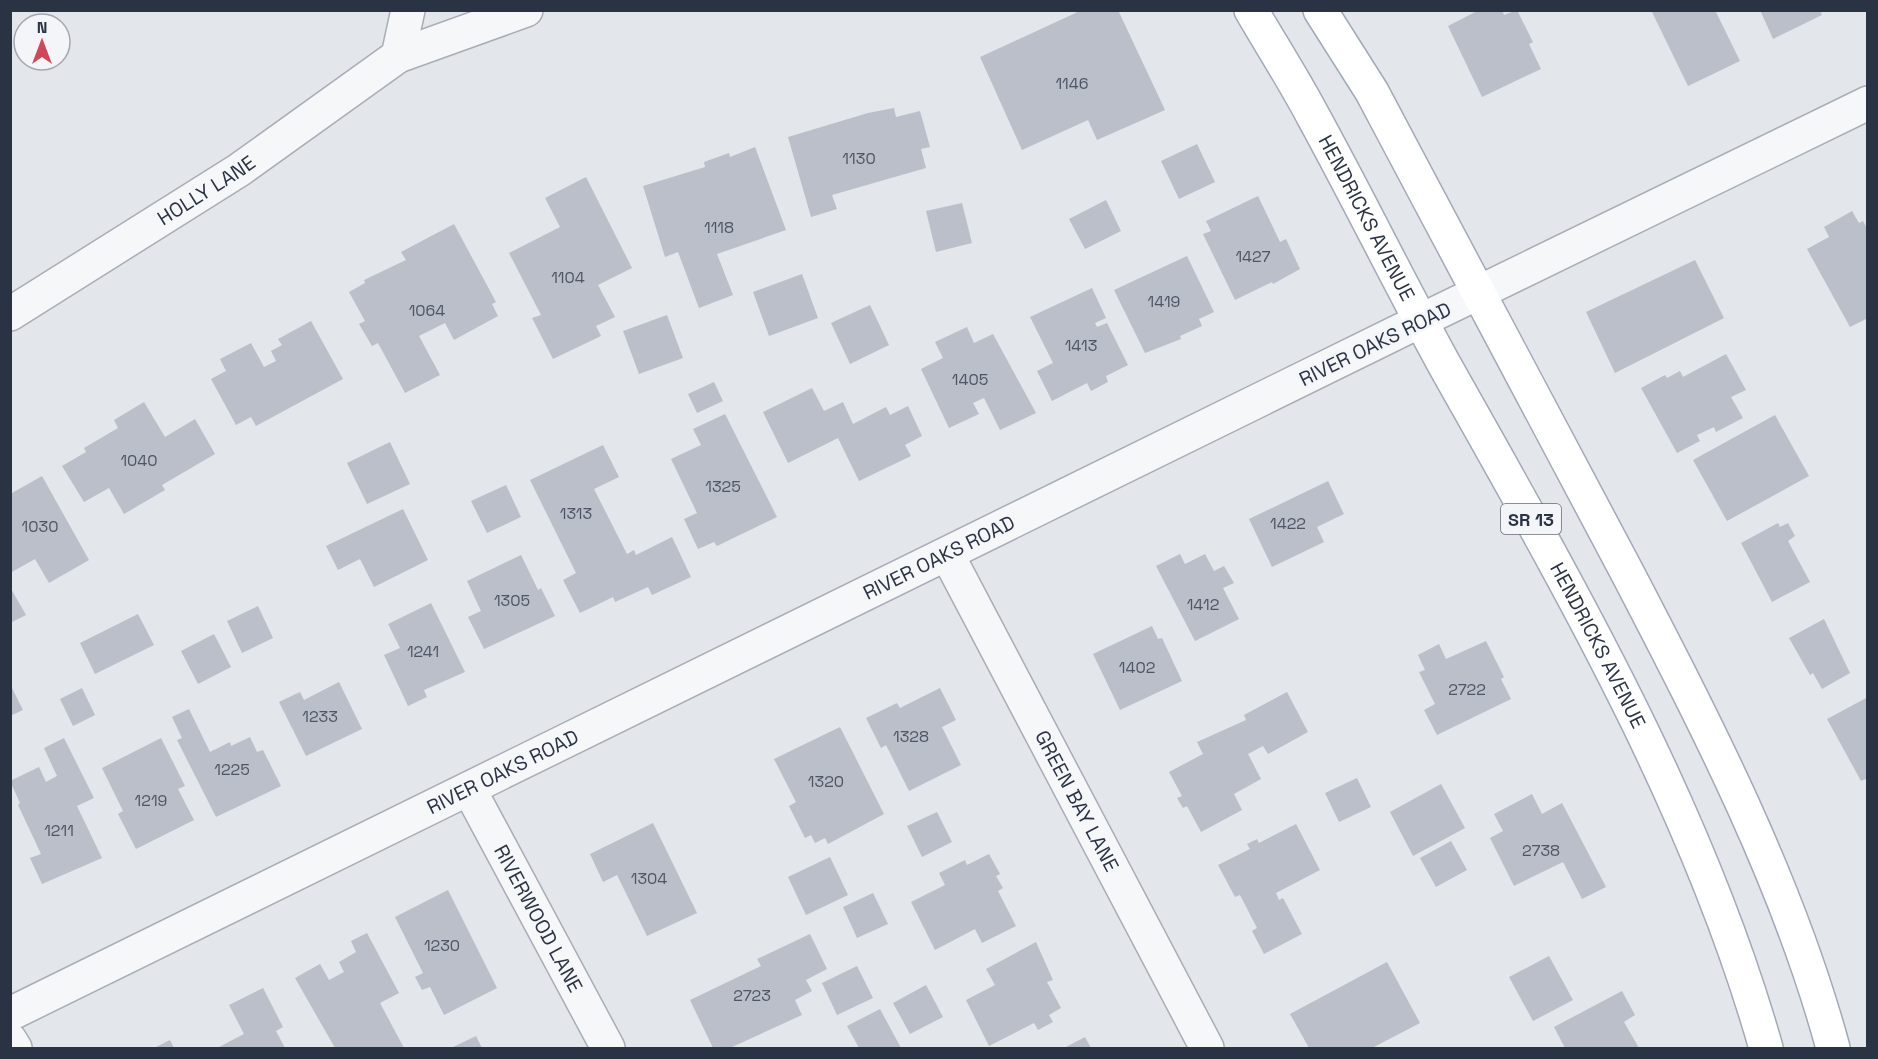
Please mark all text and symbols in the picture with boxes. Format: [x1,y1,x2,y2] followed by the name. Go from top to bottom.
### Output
[12,12,72,72] north arrow
[37,17,47,38] text: N
[1055,73,1089,94] house number: 1146
[1313,130,1421,305] street label: HENDRICKS AVENUE
[842,148,876,169] house number: 1130
[152,150,260,231] street label: HOLLY LANE
[704,217,734,238] house number: 1118
[1235,246,1271,267] house number: 1427
[551,267,585,288] house number: 1104
[1148,291,1180,312] house number: 1419
[1295,296,1455,392] street label: RIVER OAKS ROAD
[409,300,445,321] house number: 1064
[1065,335,1097,356] house number: 1413
[952,369,988,390] house number: 1405
[120,450,158,471] house number: 1040
[705,476,741,497] house number: 1325
[560,503,592,524] house number: 1313
[1501,504,1561,534] road number: SR 13
[859,509,1019,606] street label: RIVER OAKS ROAD
[1270,513,1306,534] house number: 1422
[22,516,58,537] house number: 1030
[1544,558,1652,733] street label: HENDRICKS AVENUE
[494,590,530,611] house number: 1305
[1187,594,1219,615] house number: 1412
[407,641,439,662] house number: 1241
[1119,657,1155,678] house number: 1402
[1448,679,1486,700] house number: 2722
[302,706,338,727] house number: 1233
[422,724,583,820] street label: RIVER OAKS ROAD
[893,726,929,747] house number: 1328
[1029,726,1125,876] street label: GREEN BAY LANE
[214,759,250,780] house number: 1225
[808,771,844,792] house number: 1320
[135,790,167,811] house number: 1219
[44,820,74,841] house number: 1211
[488,840,589,997] street label: RIVERWOOD LANE
[1522,840,1560,861] house number: 2738
[631,868,667,889] house number: 1304
[424,935,460,956] house number: 1230
[733,985,771,1006] house number: 2723

